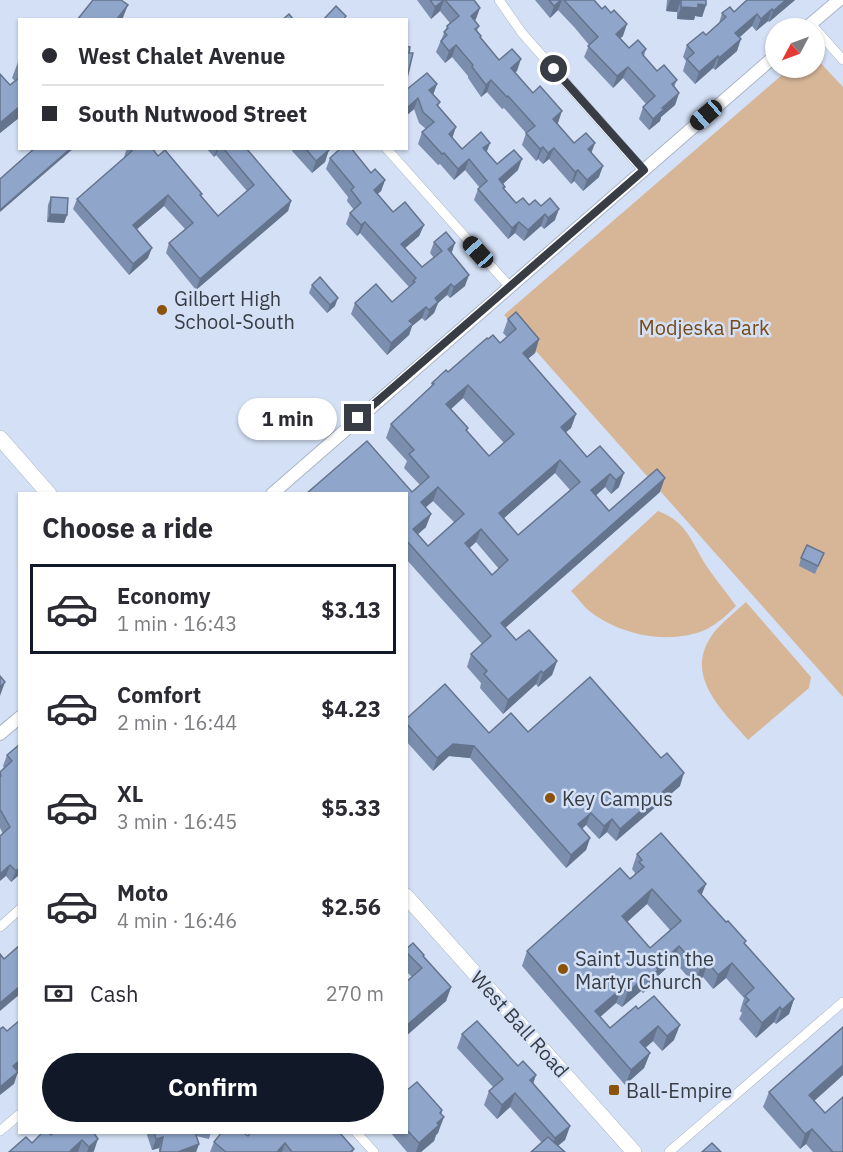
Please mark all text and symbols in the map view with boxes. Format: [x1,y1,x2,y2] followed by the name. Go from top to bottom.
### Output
[765,18,825,78] north arrow
[765,18,825,78] map controls
[78,41,285,70] text: West Chalet Avenue
[540,55,567,82] route start
[687,96,725,134] car
[78,99,307,128] text: South Nutwood Street
[459,233,497,271] car
[174,285,295,335] place label: Gilbert High School-South
[155,303,169,317] marker: Gilbert High School-South
[638,314,770,341] park label: Modjeska Park
[238,397,337,439] callout: 1 min
[344,404,371,431] route end
[261,405,314,432] text: 1 min
[42,510,213,545] text: Choose a ride
[117,581,211,610] text: Economy
[45,582,99,636] icon: car
[321,595,381,624] text: $3.13
[117,610,237,637] text: 1 min · 16:43
[117,680,201,709] text: Comfort
[45,681,99,735] icon: car
[321,694,381,723] text: $4.23
[117,709,237,736] text: 2 min · 16:44
[117,779,143,808] text: XL
[45,780,99,834] icon: car
[562,785,673,812] place label: Key Campus
[543,791,557,805] marker: Key Campus
[321,793,381,822] text: $5.33
[117,808,237,835] text: 3 min · 16:45
[117,878,168,907] text: Moto
[45,879,99,933] icon: car
[321,892,381,921] text: $2.56
[117,907,237,934] text: 4 min · 16:46
[575,945,714,995] place label: Saint Justin the Martyr Church
[556,962,570,976] marker: Saint Justin the Martyr Church
[465,965,575,1083] street label: West Ball Road
[42,977,75,1010] icon: cash
[90,979,139,1008] text: Cash
[326,980,384,1007] text: 270 m
[42,1053,384,1122] button: Confirm
[626,1077,732,1104] place label: Ball-Empire
[607,1083,621,1097] marker: Ball-Empire

